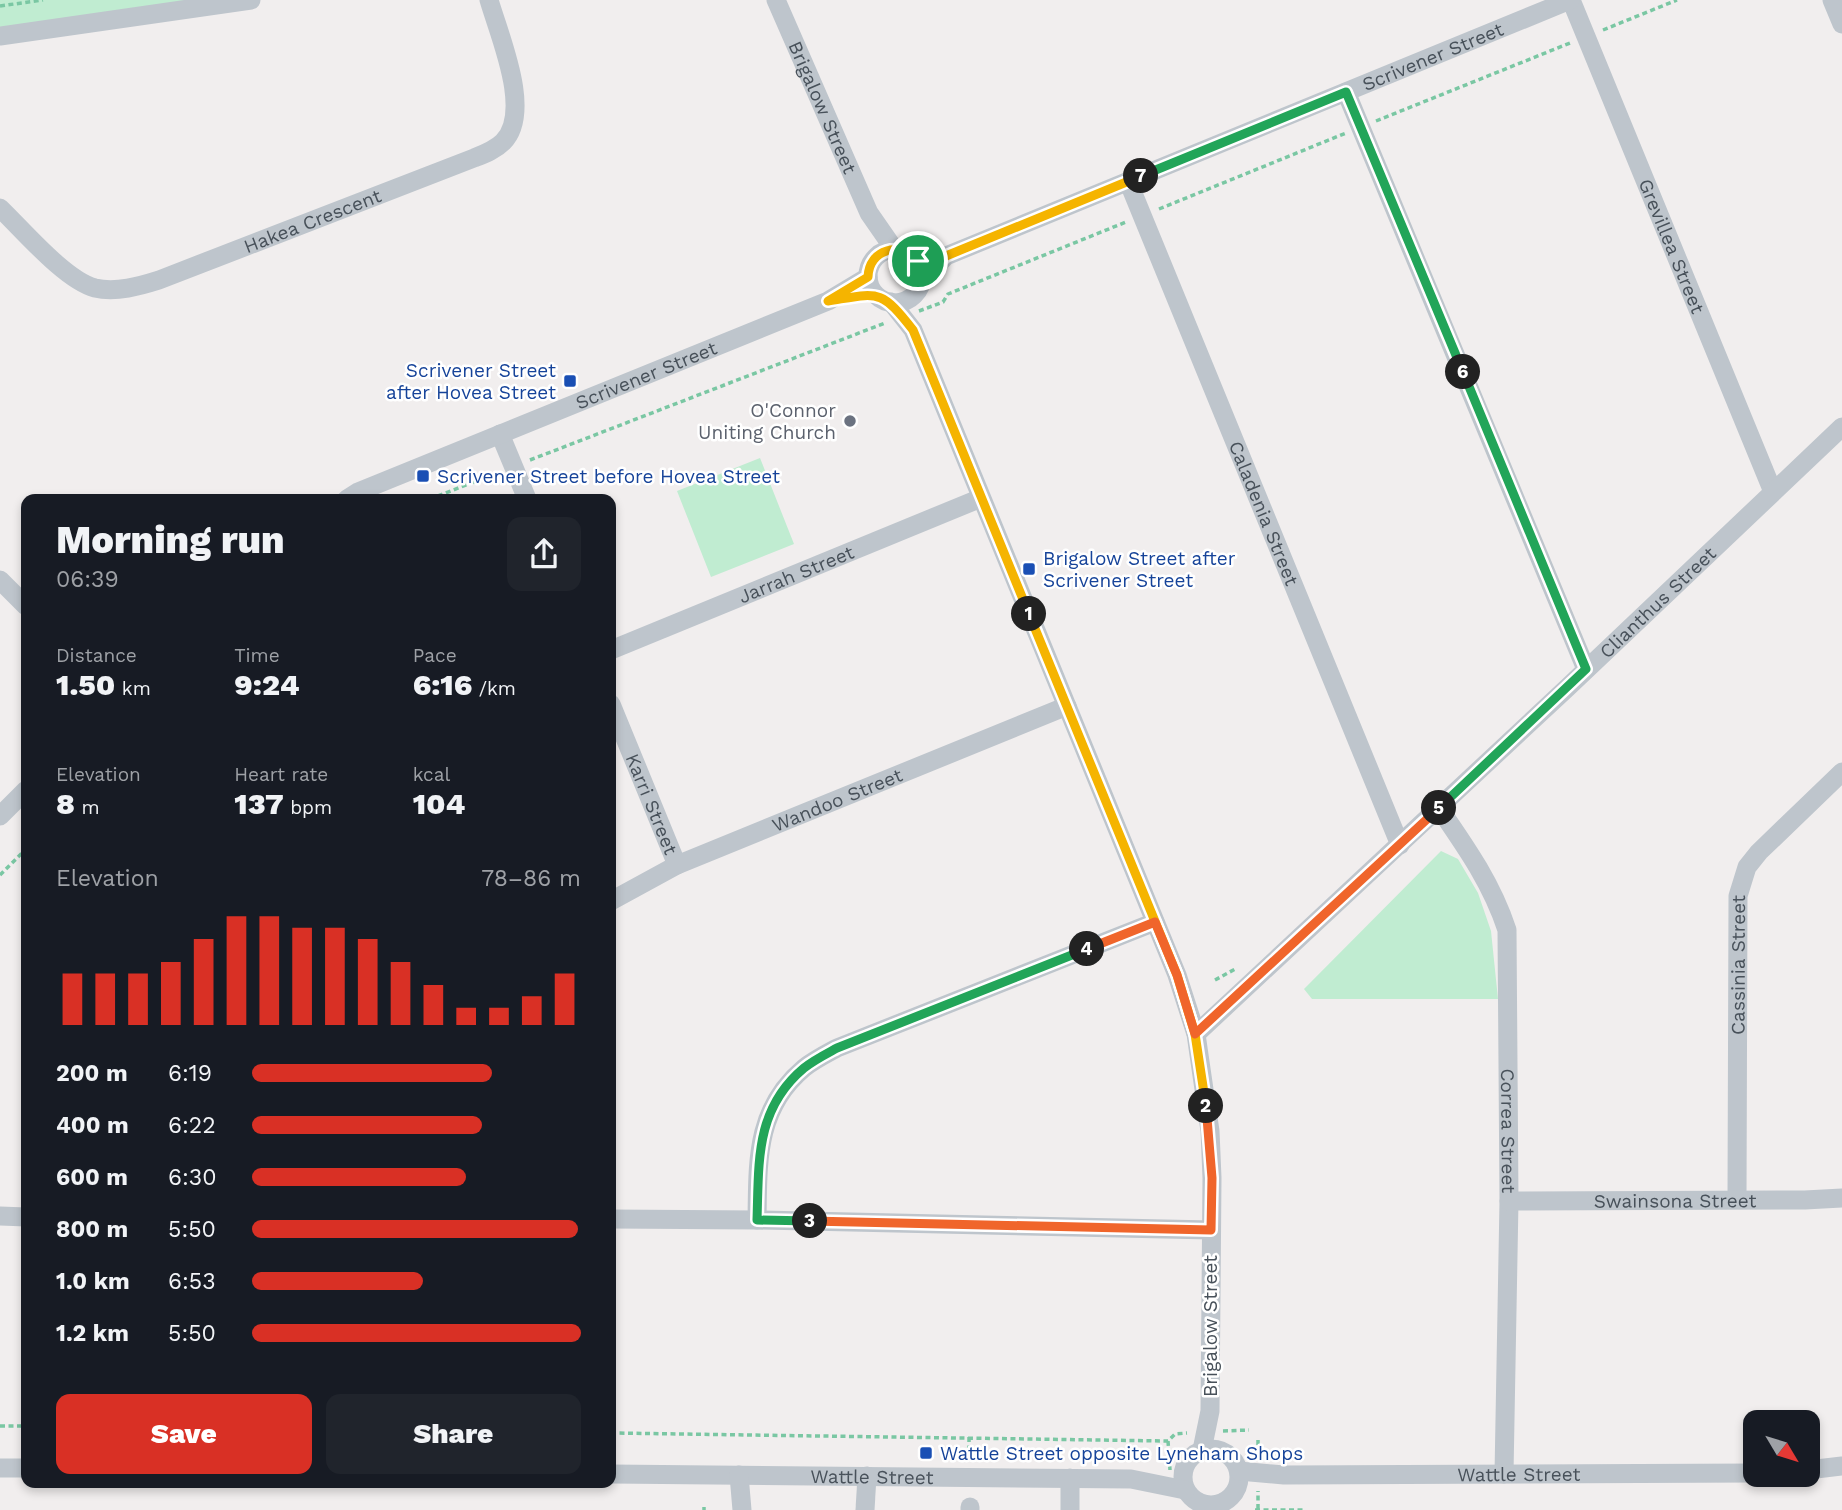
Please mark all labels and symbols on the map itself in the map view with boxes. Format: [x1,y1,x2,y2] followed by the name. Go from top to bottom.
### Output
[1359,18,1507,96] street label: Scrivener Street
[783,38,861,177] street label: Brigalow Street
[1124,158,1158,194] pin: 7
[1634,175,1709,317] street label: Grevillea Street
[241,184,385,258] street label: Hakea Crescent
[888,231,948,291] pin
[572,336,720,414] street label: Scrivener Street
[1446,354,1480,390] pin: 6
[386,359,556,404] place label: Scrivener Street after Hovea Street
[562,373,578,389] marker: Scrivener Street after Hovea Street
[698,399,836,444] place label: O'Connor Uniting Church
[842,413,858,429] marker: O'Connor Uniting Church
[1224,438,1303,589] street label: Caladenia Street
[437,465,780,488] place label: Scrivener Street before Hovea Street
[415,468,431,484] marker: Scrivener Street before Hovea Street
[735,541,857,608] street label: Jarrah Street
[1595,542,1721,663] street label: Clianthus Street
[1043,547,1236,592] place label: Brigalow Street after Scrivener Street
[1021,561,1037,577] marker: Brigalow Street after Scrivener Street
[1012,596,1046,632] pin: 1
[621,750,683,858] street label: Karri Street
[769,763,906,837] street label: Wandoo Street
[1422,790,1456,826] pin: 5
[1727,895,1750,1035] street label: Cassinia Street
[1070,932,1104,967] pin: 4
[1496,1068,1520,1193] street label: Correa Street
[1188,1088,1224,1124] pin: 2
[1594,1189,1756,1213] street label: Swainsona Street
[792,1204,828,1238] pin: 3
[1199,1255,1222,1397] street label: Brigalow Street
[1743,1410,1820,1488] north arrow
[940,1442,1303,1465] place label: Wattle Street opposite Lyneham Shops
[918,1445,934,1461] marker: Wattle Street opposite Lyneham Shops
[1457,1463,1580,1486] street label: Wattle Street
[810,1465,934,1489] street label: Wattle Street

